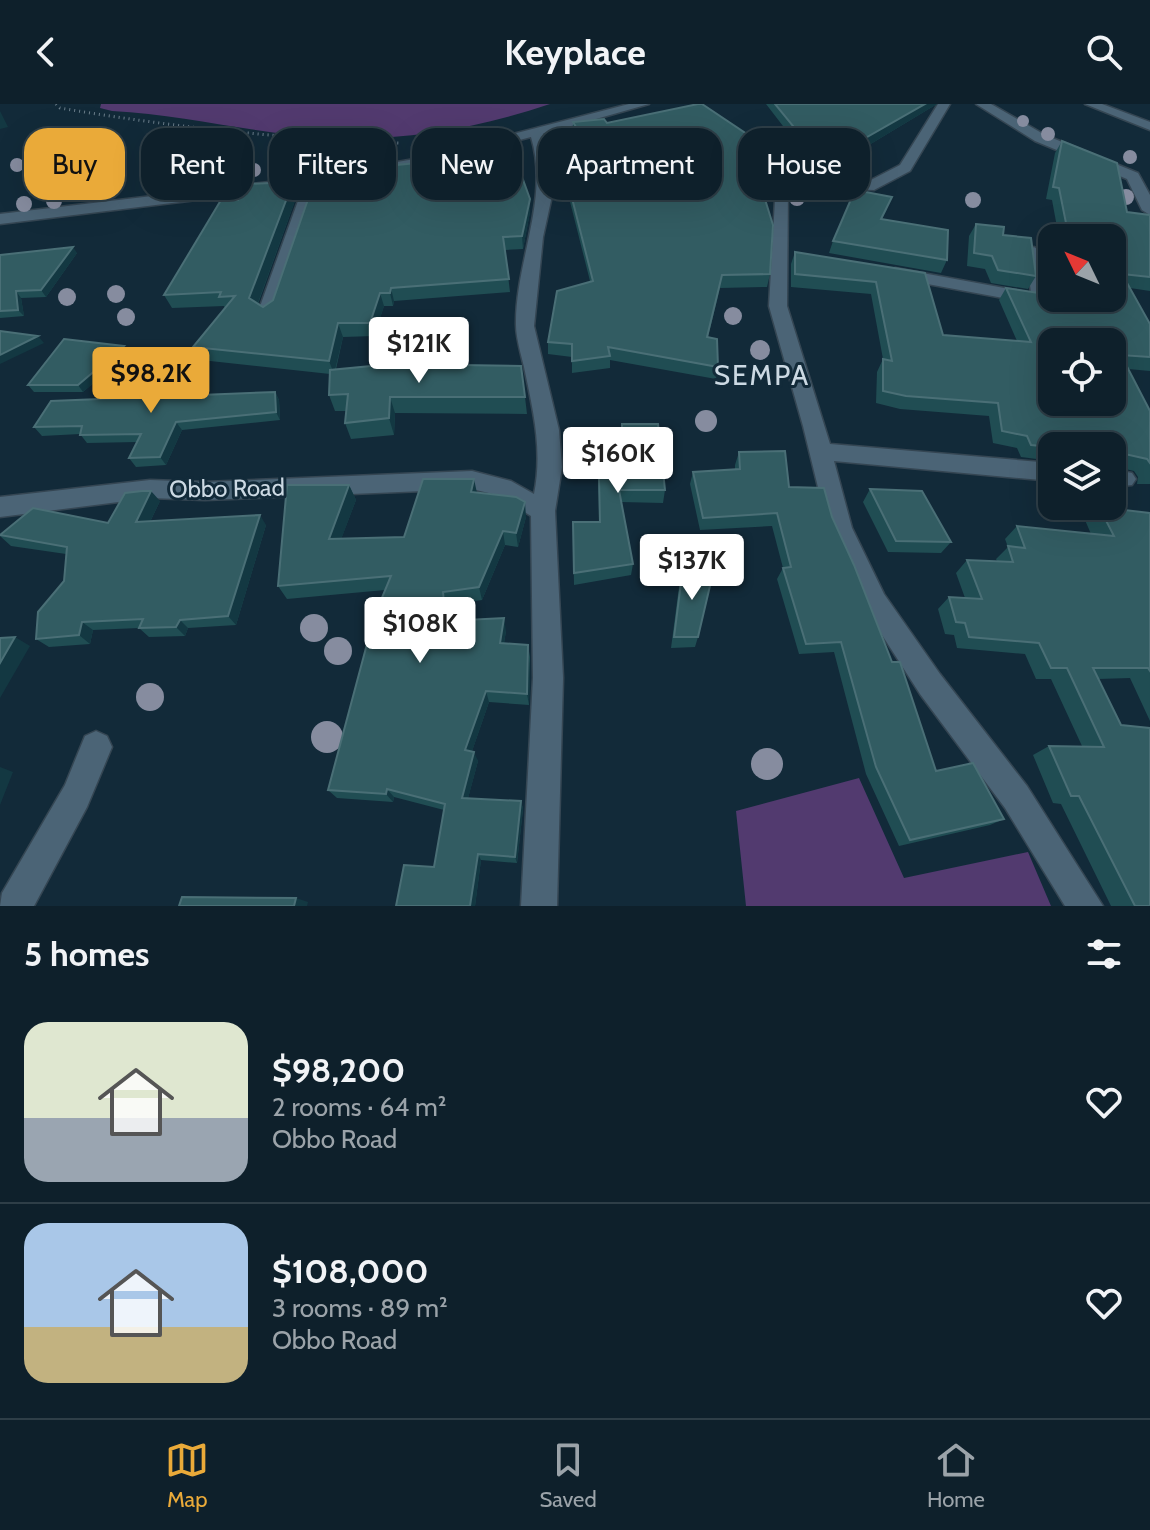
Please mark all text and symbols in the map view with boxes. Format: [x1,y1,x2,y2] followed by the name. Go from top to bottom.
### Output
[24,30,68,74] icon: back
[504,30,646,74] text: Keyplace
[1082,30,1126,74] icon: search
[24,128,125,200] chip: Buy
[141,128,253,200] chip: Rent
[269,128,396,200] chip: Filters
[412,128,522,200] chip: New
[538,128,722,200] chip: Apartment
[738,128,870,200] chip: House
[1038,224,1126,312] north arrow
[1038,224,1126,520] map controls
[363,317,475,385] pin: $121K
[387,327,451,359] text: $121K
[1038,328,1126,416] button: locate
[86,347,216,415] pin: $98.2K
[110,357,192,389] text: $98.2K
[714,358,810,392] district label: SEMPA
[562,427,674,495] pin: $160K
[1038,432,1126,520] button: layers
[581,437,655,469] text: $160K
[169,472,285,504] street label: Obbo Road
[636,534,748,602] pin: $137K
[658,544,726,576] text: $137K
[364,597,476,665] pin: $108K
[382,607,458,639] text: $108K
[1082,932,1126,976] icon: filters
[24,933,149,975] text: 5 homes
[272,1049,405,1091] text: $98,200
[88,1054,184,1150] icon: home
[1082,1080,1126,1124] icon: heart
[272,1091,447,1123] text: 2 rooms · 64 m²
[272,1123,397,1155] text: Obbo Road
[272,1250,428,1292] text: $108,000
[88,1255,184,1351] icon: home
[1082,1281,1126,1325] icon: heart
[272,1292,448,1324] text: 3 rooms · 89 m²
[272,1324,397,1356] text: Obbo Road
[165,1438,209,1513] tab: Map
[539,1438,597,1513] tab: Saved
[927,1438,985,1513] tab: Home

